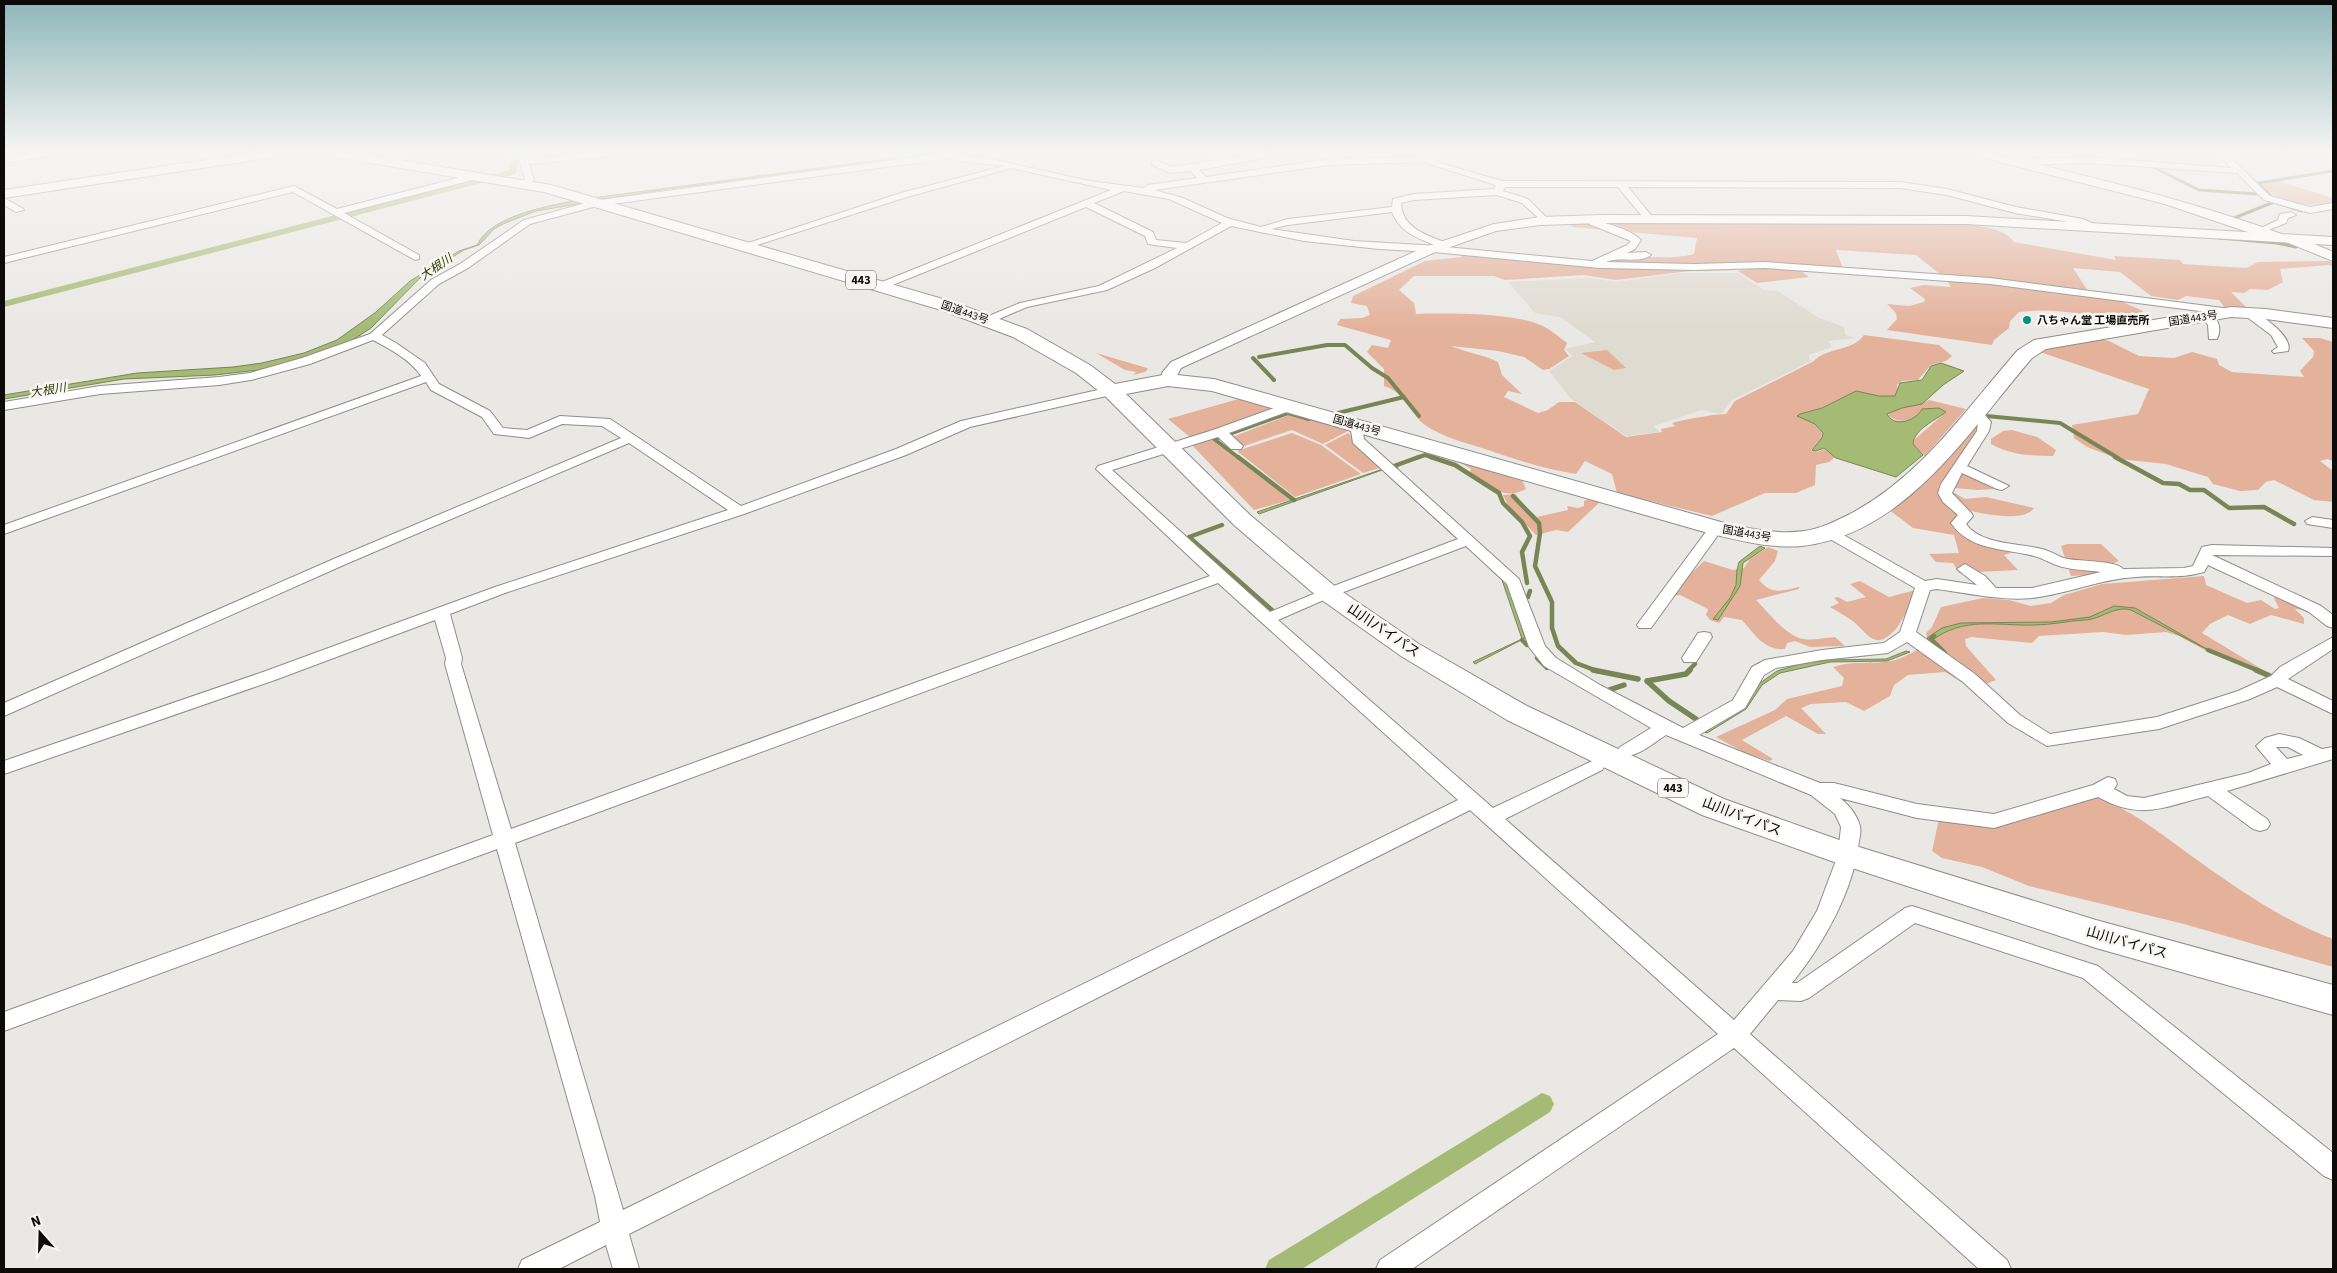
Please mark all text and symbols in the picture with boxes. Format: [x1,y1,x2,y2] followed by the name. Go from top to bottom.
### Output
[417,249,458,285] water label: 大根川
[846,270,876,290] road number: 443
[939,297,991,328] street label: 国道443号
[2168,307,2219,330] street label: 国道443号
[2037,313,2149,328] place label: 八ちゃん堂 工場直売所
[2021,314,2033,326] marker: 八ちゃん堂 工場直売所
[29,379,69,402] water label: 大根川
[1331,411,1383,439] street label: 国道443号
[1721,522,1773,545] street label: 国道443号
[1343,599,1424,663] street label: 山川バイパス
[1658,778,1688,798] road number: 443
[1699,793,1784,841] street label: 山川バイパス
[2084,922,2170,964] street label: 山川バイパス
[15,1208,65,1258] north arrow
[28,1211,44,1233] text: N

